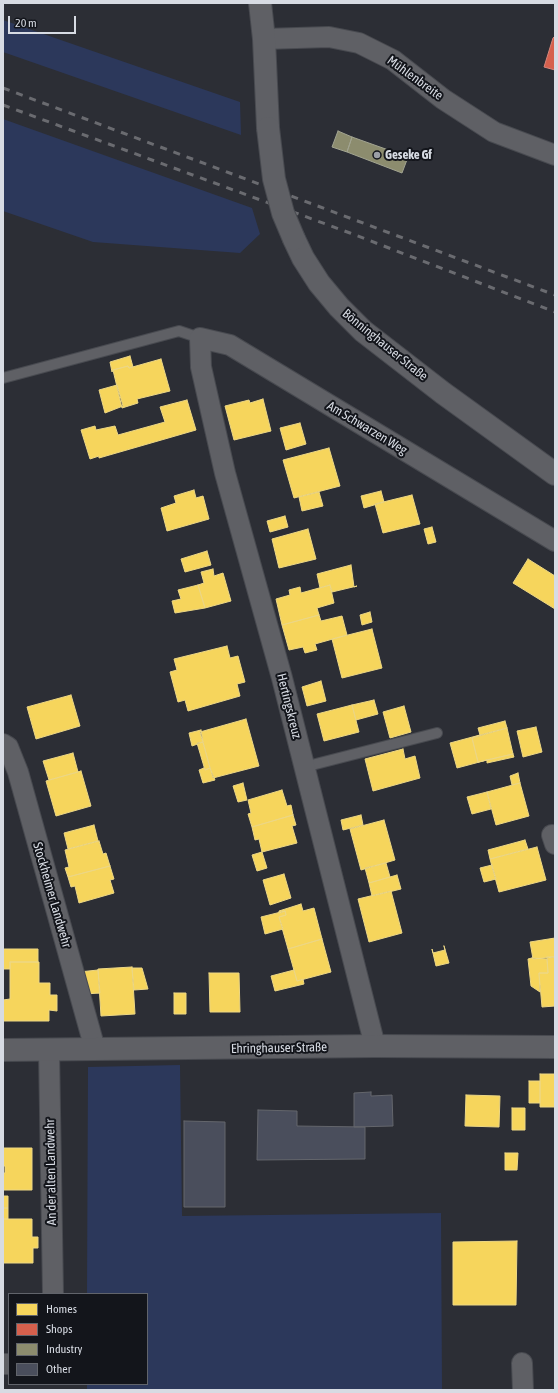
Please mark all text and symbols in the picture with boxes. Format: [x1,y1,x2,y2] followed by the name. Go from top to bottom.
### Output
[10,8,78,34] scale bar
[15,16,37,30] text: 20 m
[384,53,446,103] street label: Mühlenbreite
[385,147,432,163] place label: Geseke Gf
[372,150,382,160] marker: Geseke Gf
[339,306,431,384] street label: Bönninghauser Straße
[324,398,410,458] street label: Am Schwarzen Weg
[273,672,305,740] street label: Hertingskreuz
[29,840,75,950] street label: Stockheimer Landwehr
[231,1039,327,1057] street label: Ehringhauser Straße
[42,1119,60,1225] street label: An der alten Landwehr
[8,1293,148,1385] legend
[46,1302,77,1316] text: Homes
[46,1322,72,1336] text: Shops
[46,1342,83,1356] text: Industry
[46,1362,71,1376] text: Other

